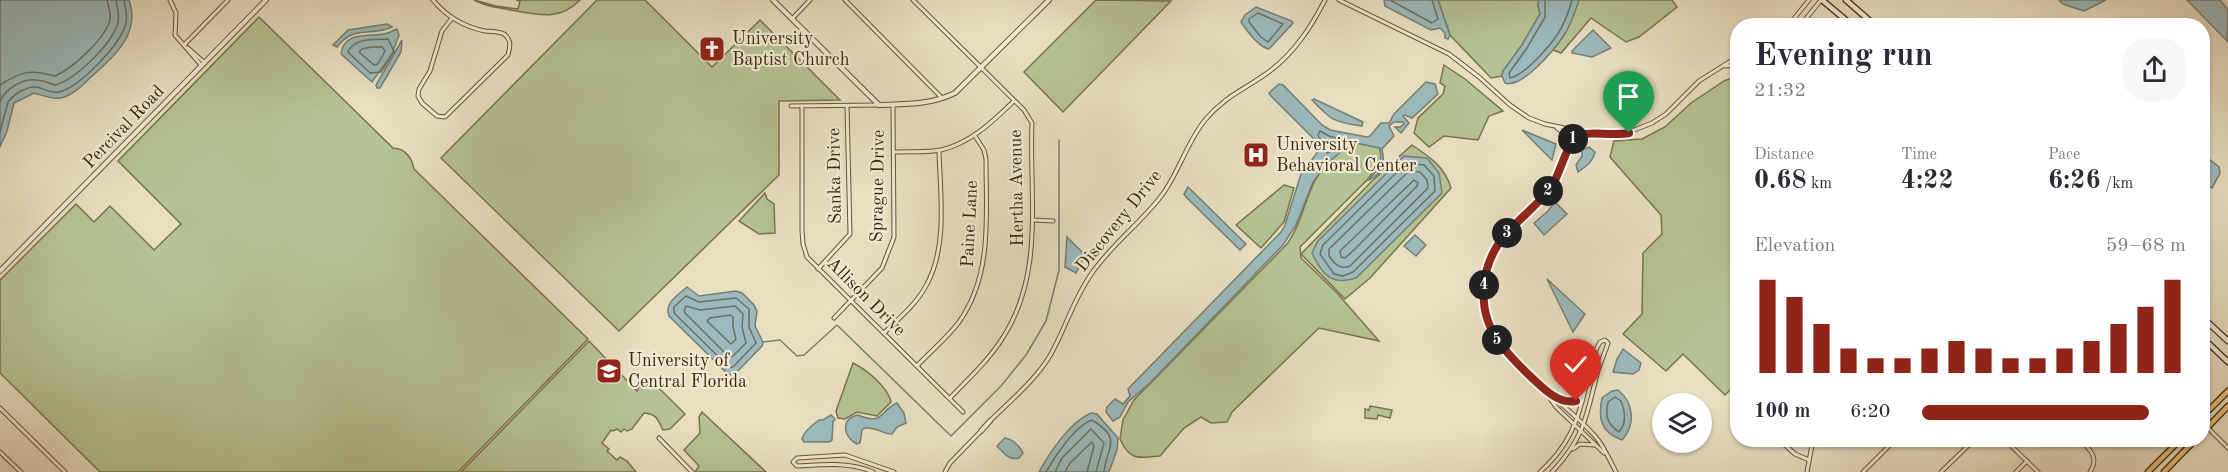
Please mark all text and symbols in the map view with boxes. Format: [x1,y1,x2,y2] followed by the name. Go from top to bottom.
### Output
[732,30,850,69] place label: University Baptist Church
[697,34,727,64] church icon: University Baptist Church
[2123,38,2186,101] button: share
[1754,40,1933,73] text: Evening run
[1603,71,1654,133] pin
[1612,80,1645,113] icon: arrive
[1754,81,1806,101] text: 21:32
[80,82,168,172] street label: Percival Road
[1558,124,1588,154] pin: 1
[825,128,845,224] street label: Sanka Drive
[1007,129,1027,247] street label: Hertha Avenue
[868,130,888,242] street label: Sprague Drive
[1568,131,1578,147] text: 1
[1276,136,1417,175] place label: University Behavioral Center
[1241,140,1271,170] hospital icon: University Behavioral Center
[1754,147,1814,163] text: Distance
[1901,147,1937,163] text: Time
[2048,147,2080,163] text: Pace
[1073,167,1165,275] street label: Discovery Drive
[1754,168,1807,194] text: 0.68
[1901,168,1954,194] text: 4:22
[2048,168,2101,194] text: 6:26
[1533,176,1563,206] pin: 2
[1807,176,1832,192] text: km
[2101,176,2133,192] text: /km
[959,180,981,268] street label: Paine Lane
[1543,183,1553,199] text: 2
[1492,218,1522,248] pin: 3
[1502,225,1512,241] text: 3
[1754,236,1835,256] text: Elevation
[2106,236,2186,256] text: 59–68 m
[823,254,909,340] street label: Allison Drive
[1469,270,1499,300] pin: 4
[1479,277,1489,293] text: 4
[1482,325,1512,355] pin: 5
[1492,332,1502,348] text: 5
[1550,339,1601,401] pin
[1559,348,1592,381] icon: check
[628,352,747,391] place label: University of Central Florida
[594,356,624,386] school or university icon: University of Central Florida
[1652,393,1712,453] map controls
[1652,393,1712,453] button: layers
[1754,402,1810,422] text: 100 m
[1850,402,1890,422] text: 6:20

